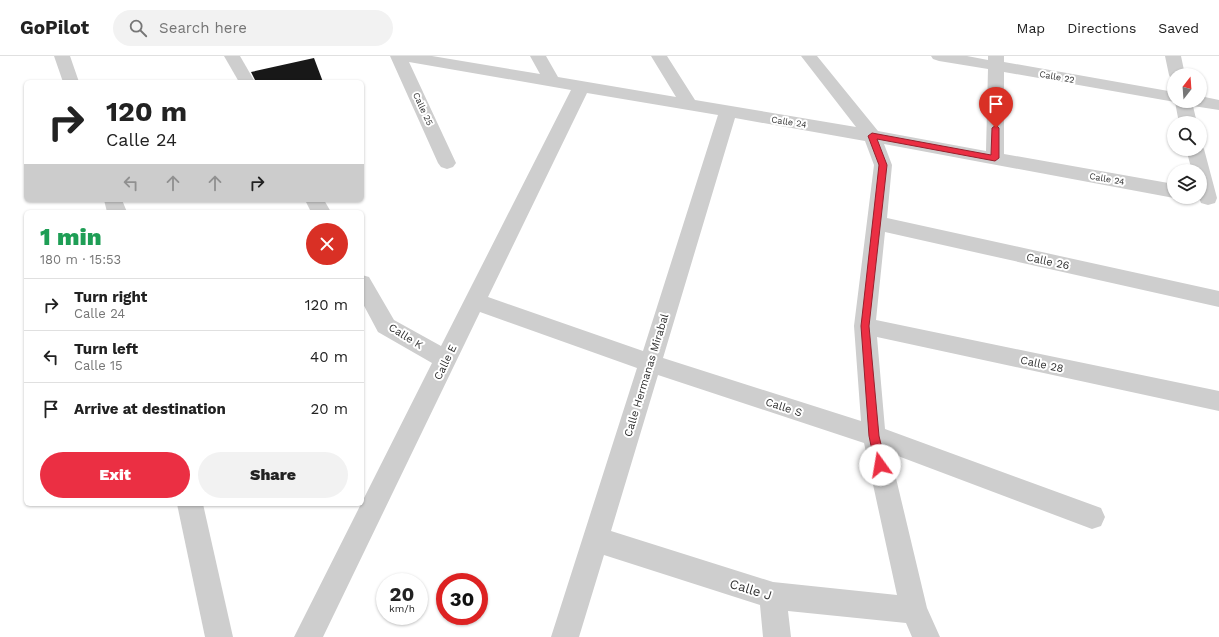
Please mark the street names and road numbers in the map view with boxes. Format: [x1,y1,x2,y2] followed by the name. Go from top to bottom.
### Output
[1039,69,1075,85] street label: Calle 22
[411,91,435,127] street label: Calle 25
[771,114,808,130] street label: Calle 24
[1089,171,1126,187] street label: Calle 24
[1025,251,1071,272] street label: Calle 26
[622,311,672,438] street label: Calle Hermanas Mirabal
[386,321,425,352] street label: Calle K
[431,342,460,382] street label: Calle E
[1019,354,1065,375] street label: Calle 28
[764,395,804,419] street label: Calle S
[728,576,774,603] street label: Calle J

